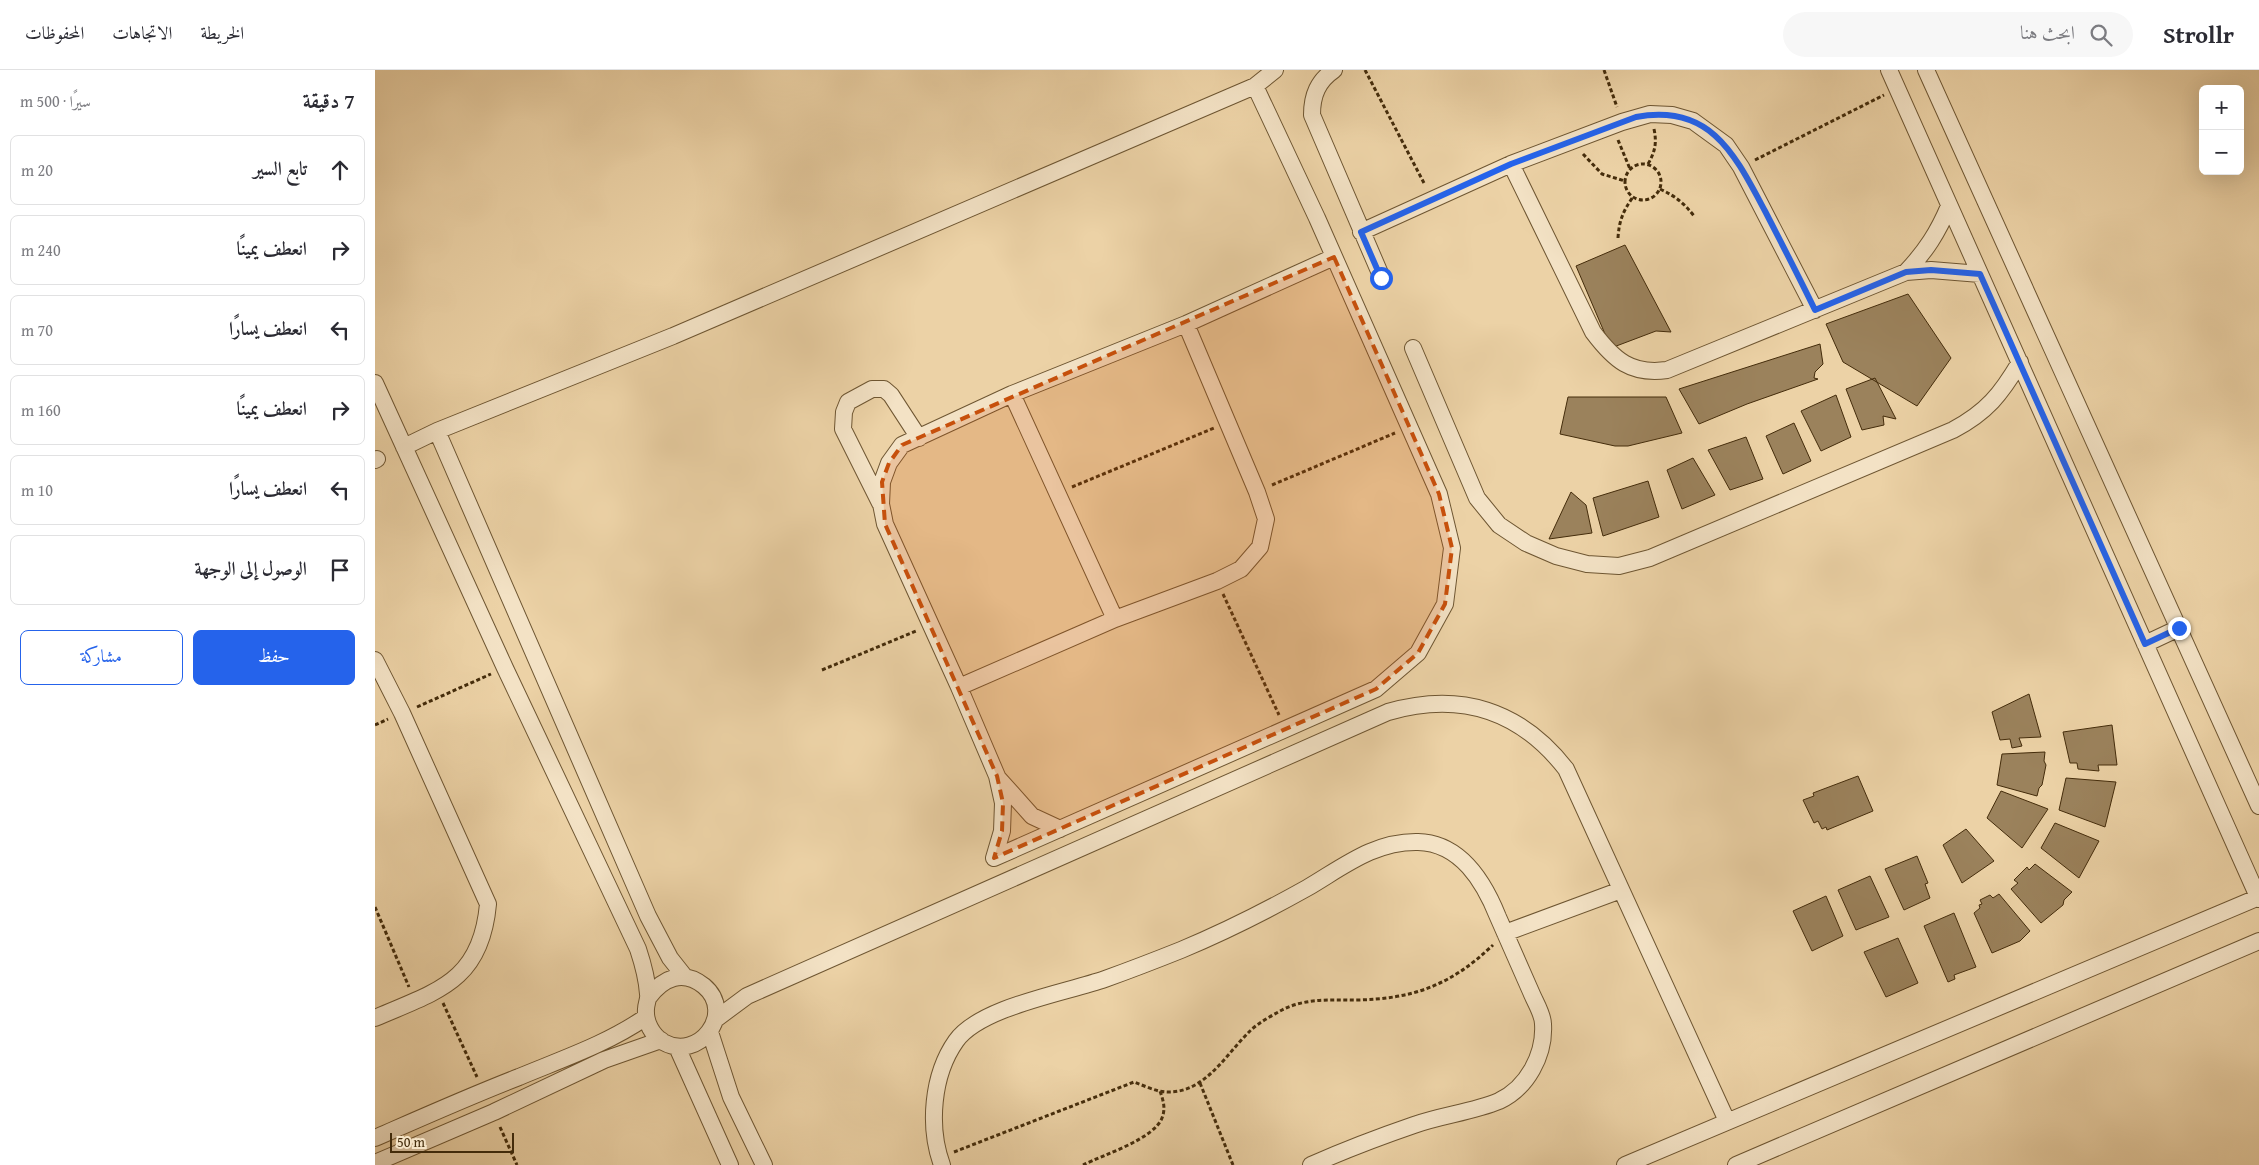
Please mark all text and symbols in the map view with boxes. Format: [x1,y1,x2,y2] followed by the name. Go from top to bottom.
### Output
[1783,12,2133,57] search box
[2163,17,2234,52] text: Strollr
[2020,18,2075,46] text: ابحث هنا
[25,19,84,46] text: المحفوظات
[112,19,172,46] text: الاتجاهات
[200,19,244,46] text: الخريطة
[2087,21,2115,49] icon: search
[303,85,355,116] text: 7 دقيقة
[2199,85,2244,175] map controls
[2199,85,2244,130] button: +
[20,89,91,113] text: سيرًا · 500 m
[2199,130,2244,175] button: −
[253,154,307,182] text: تابع السير
[326,156,354,184] icon: ahead
[21,158,53,182] text: 20 m
[237,234,307,262] text: انعطف يمينًا
[326,236,354,264] icon: right
[21,238,61,262] text: 240 m
[1370,267,1393,290] route start
[229,314,307,342] text: انعطف يسارًا
[326,316,354,344] icon: left
[21,318,53,342] text: 70 m
[237,394,307,422] text: انعطف يمينًا
[326,396,354,424] icon: right
[21,398,61,422] text: 160 m
[229,474,307,502] text: انعطف يسارًا
[326,476,354,504] icon: left
[21,478,53,502] text: 10 m
[195,554,307,582] text: الوصول إلى الوجهة
[326,556,354,584] icon: arrive
[2168,617,2191,640] route end
[20,630,183,685] button: مشاركة
[193,630,355,685] button: حفظ
[390,1130,514,1153] scale bar
[397,1132,425,1152] text: 50 m

